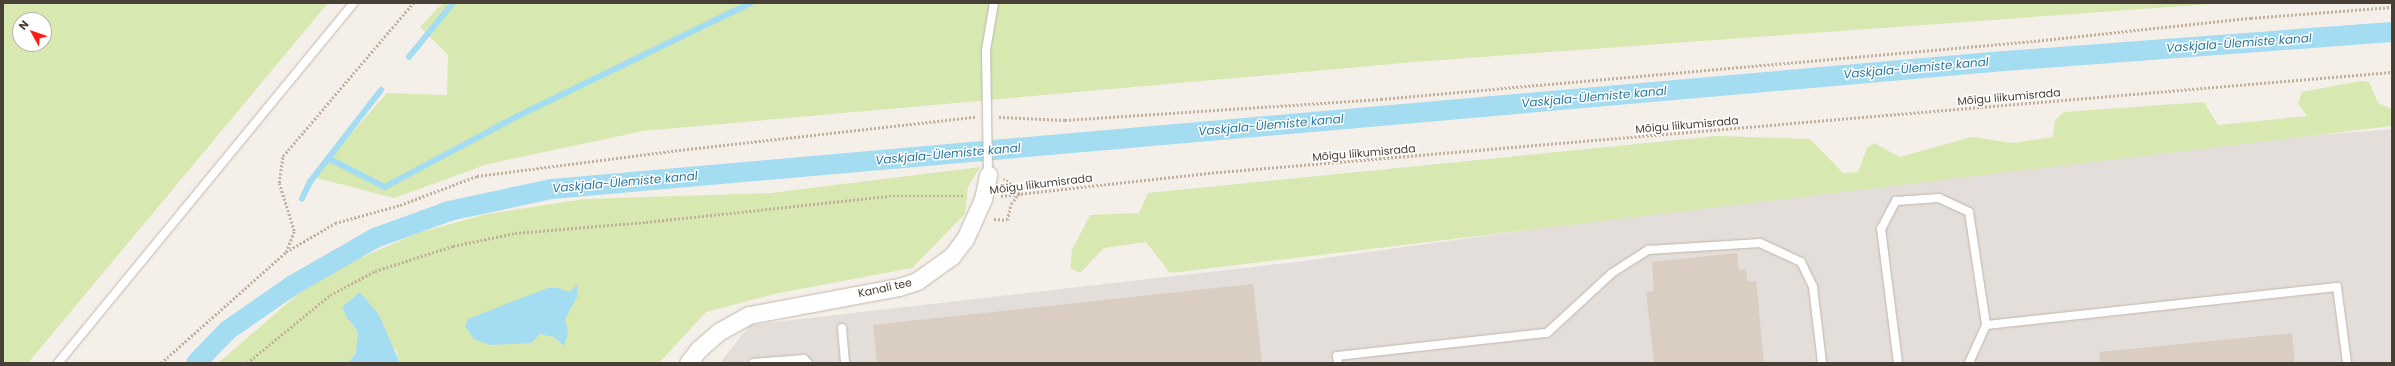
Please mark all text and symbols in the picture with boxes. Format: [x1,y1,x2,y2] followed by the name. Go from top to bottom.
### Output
[12,12,52,52] north arrow
[15,17,32,33] text: N
[2166,31,2312,55] water label: Vaskjala-Ülemiste kanal
[1843,54,1989,82] water label: Vaskjala-Ülemiste kanal
[1521,83,1667,111] water label: Vaskjala-Ülemiste kanal
[1957,86,2061,108] street label: Mõigu liikumisrada
[1198,111,1344,139] water label: Vaskjala-Ülemiste kanal
[1635,114,1739,136] street label: Mõigu liikumisrada
[875,140,1021,168] water label: Vaskjala-Ülemiste kanal
[1312,142,1416,164] street label: Mõigu liikumisrada
[552,168,698,196] water label: Vaskjala-Ülemiste kanal
[989,171,1093,197] street label: Mõigu liikumisrada
[857,276,913,300] street label: Kanali tee

